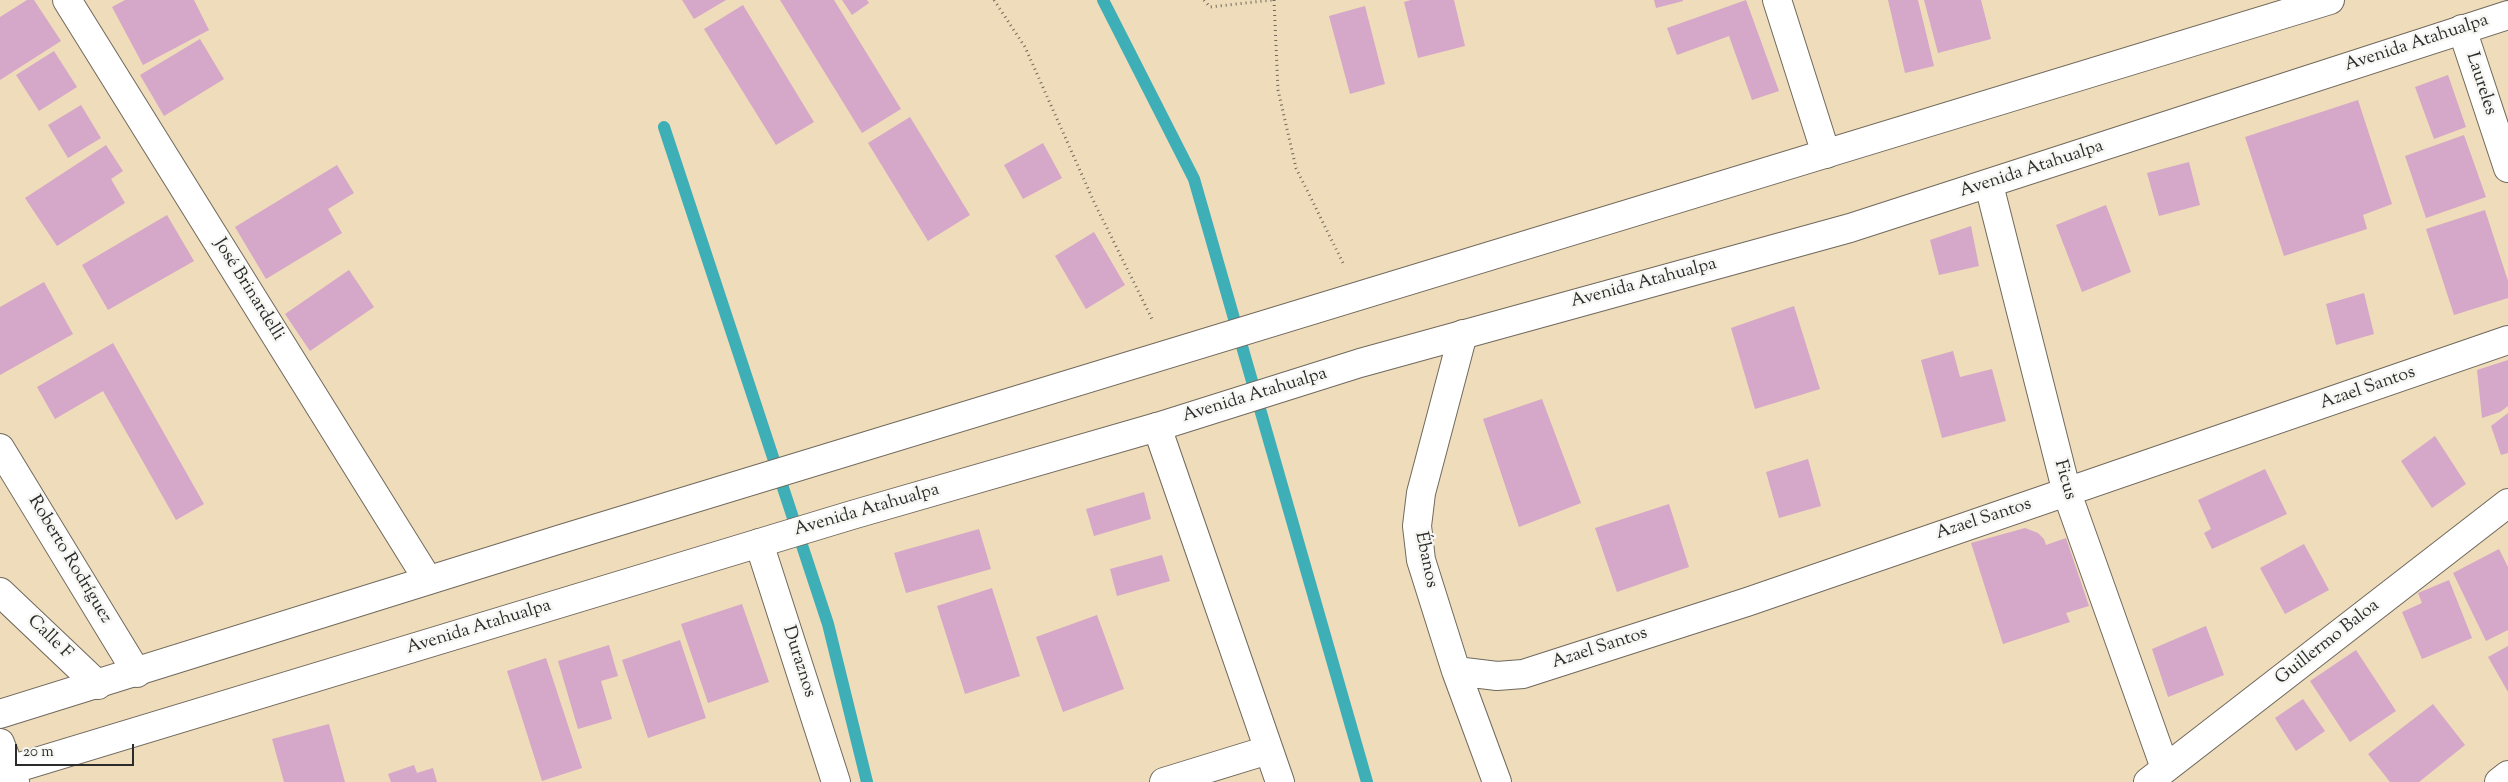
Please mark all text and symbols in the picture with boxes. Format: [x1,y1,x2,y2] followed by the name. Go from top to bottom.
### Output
[2342,11,2492,77] street label: Avenida Atahualpa
[2460,50,2500,118] street label: Laureles
[1957,137,2107,203] street label: Avenida Atahualpa
[208,235,288,345] street label: José Brinardelli
[1569,254,1719,314] street label: Avenida Atahualpa
[2318,363,2418,415] street label: Azael Santos
[1180,364,1330,428] street label: Avenida Atahualpa
[2048,458,2080,502] street label: Ficus
[792,480,942,542] street label: Avenida Atahualpa
[22,492,116,628] street label: Roberto Rodríguez
[1933,494,2035,546] street label: Azael Santos
[1409,530,1441,590] street label: Ébanos
[404,596,554,660] street label: Avenida Atahualpa
[2272,596,2384,690] street label: Guillermo Baloa
[22,611,76,665] street label: Calle F
[1549,623,1651,675] street label: Azael Santos
[776,624,820,700] street label: Duraznos
[18,734,136,766] scale bar
[23,742,54,763] text: 20 m

